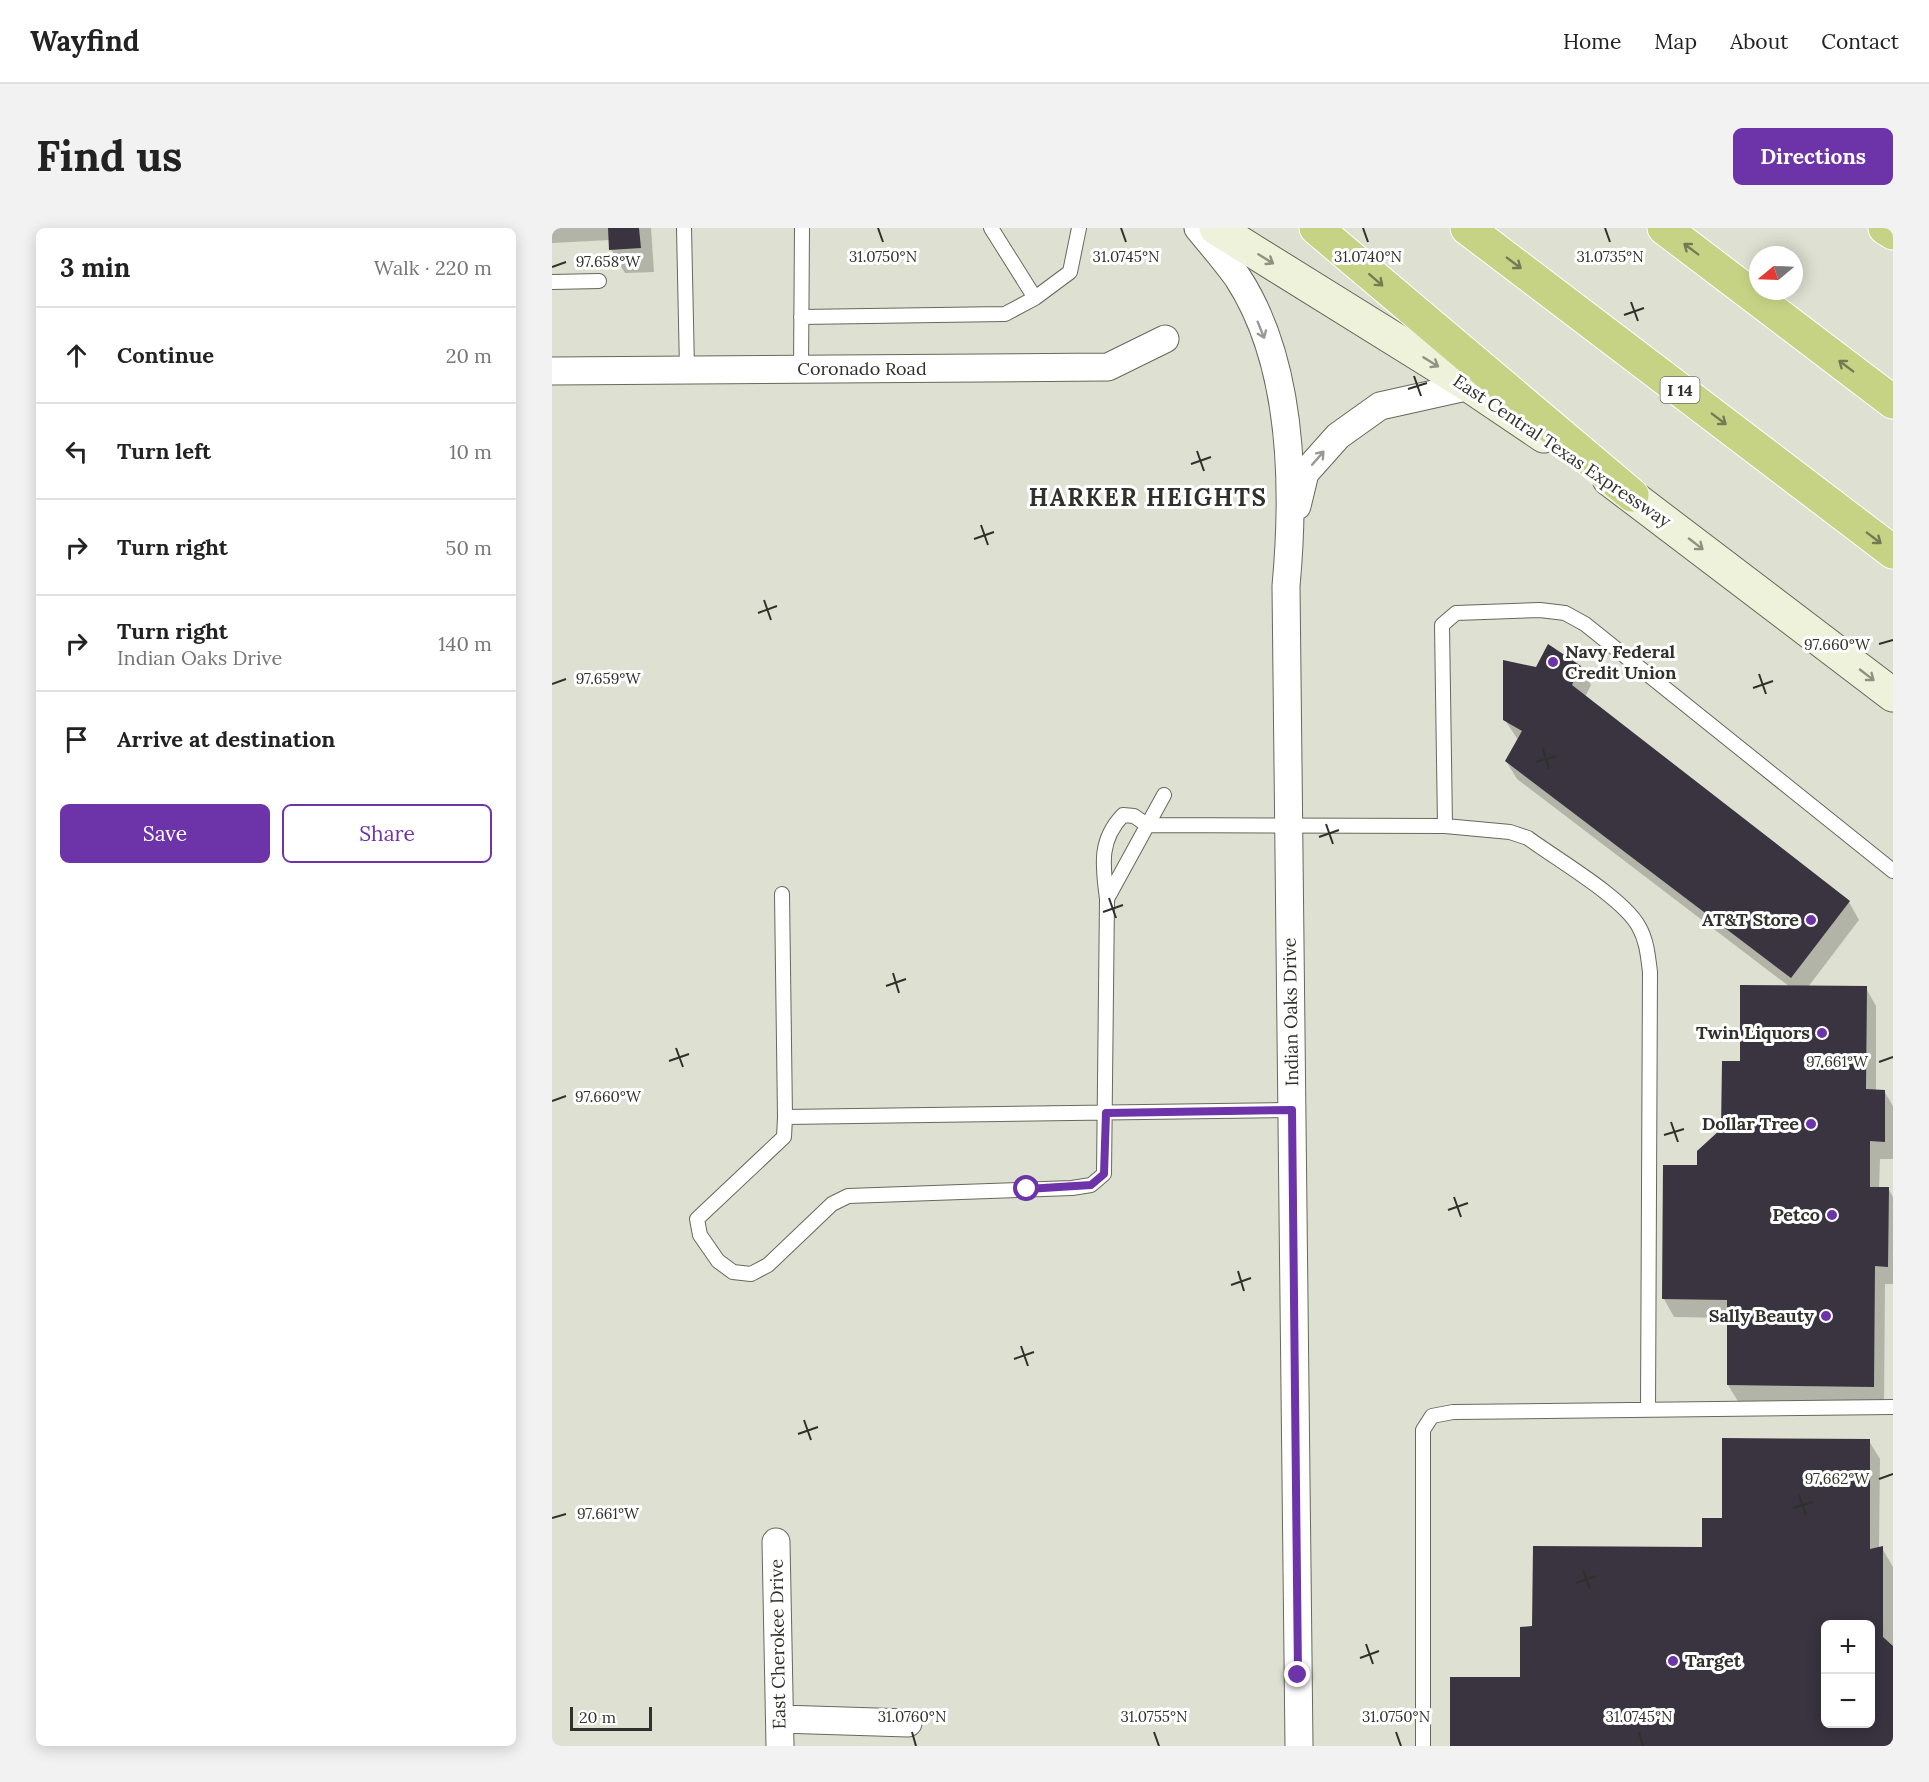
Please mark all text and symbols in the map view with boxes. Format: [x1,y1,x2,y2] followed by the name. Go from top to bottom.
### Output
[30,23,139,59] text: Wayfind
[1563,28,1621,55] text: Home
[1654,28,1697,55] text: Map
[1730,28,1788,55] text: About
[1821,28,1899,55] text: Contact
[1733,128,1893,185] button: Directions
[36,129,182,183] text: Find us
[1683,242,1699,255] one-way arrow
[1749,246,1803,300] north arrow
[849,247,917,266] text: 31.0750°N
[1093,247,1159,266] text: 31.0745°N
[1334,247,1402,266] text: 31.0740°N
[1576,247,1644,266] text: 31.0735°N
[60,251,130,284] text: 3 min
[576,252,641,271] text: 97.658°W
[1257,253,1274,265] one-way arrow
[374,255,492,280] text: Walk · 220 m
[1505,257,1521,269] one-way arrow
[1368,273,1383,287] one-way arrow
[1257,320,1268,339] one-way arrow
[60,339,93,372] icon: ahead
[117,341,214,369] text: Continue
[446,343,492,368] text: 20 m
[797,357,927,380] street label: Coronado Road
[1422,357,1439,369] one-way arrow
[1839,360,1855,373] one-way arrow
[1449,369,1676,532] street label: East Central Texas Expressway
[1660,377,1700,403] road number: I 14
[1711,413,1727,426] one-way arrow
[60,435,93,468] icon: left
[117,437,211,465] text: Turn left
[449,439,492,464] text: 10 m
[1311,451,1325,466] one-way arrow
[1029,482,1267,513] district label: HARKER HEIGHTS
[60,531,93,564] icon: right
[1866,531,1882,544] one-way arrow
[117,533,228,561] text: Turn right
[446,535,492,560] text: 50 m
[1688,537,1704,550] one-way arrow
[117,617,228,645] text: Turn right
[60,627,93,660] icon: right
[438,631,492,656] text: 140 m
[1804,635,1871,654] text: 97.660°W
[1565,640,1677,684] place label: Navy Federal Credit Union
[117,645,282,670] text: Indian Oaks Drive
[1546,655,1560,669] marker: Navy Federal Credit Union
[576,669,641,688] text: 97.659°W
[1859,669,1875,682] one-way arrow
[60,723,93,756] icon: arrive
[117,725,335,753] text: Arrive at destination
[60,804,270,863] button: Save
[282,804,492,863] button: Share
[1702,908,1799,931] place label: AT&T Store
[1804,913,1818,927] marker: AT&T Store
[1278,937,1303,1087] street label: Indian Oaks Drive
[1696,1021,1810,1044] place label: Twin Liquors
[1815,1026,1829,1040] marker: Twin Liquors
[1806,1052,1869,1071] text: 97.661°W
[575,1087,642,1106] text: 97.660°W
[1702,1112,1799,1135] place label: Dollar Tree
[1804,1117,1818,1131] marker: Dollar Tree
[1013,1175,1039,1201] route start
[1772,1203,1820,1226] place label: Petco
[1825,1208,1839,1222] marker: Petco
[1709,1304,1814,1327] place label: Sally Beauty
[1819,1309,1833,1323] marker: Sally Beauty
[1805,1469,1870,1488] text: 97.662°W
[577,1504,640,1523] text: 97.661°W
[765,1558,790,1729] street label: East Cherokee Drive
[1821,1620,1875,1728] map controls
[1821,1620,1875,1674] button: +
[1685,1649,1742,1672] place label: Target
[1666,1654,1680,1668] marker: Target
[1284,1661,1310,1687] route end
[1821,1674,1875,1728] button: −
[570,1704,652,1732] scale bar
[579,1707,616,1727] text: 20 m
[878,1707,946,1726] text: 31.0760°N
[1120,1707,1188,1726] text: 31.0755°N
[1362,1707,1430,1726] text: 31.0750°N
[1606,1707,1672,1726] text: 31.0745°N

